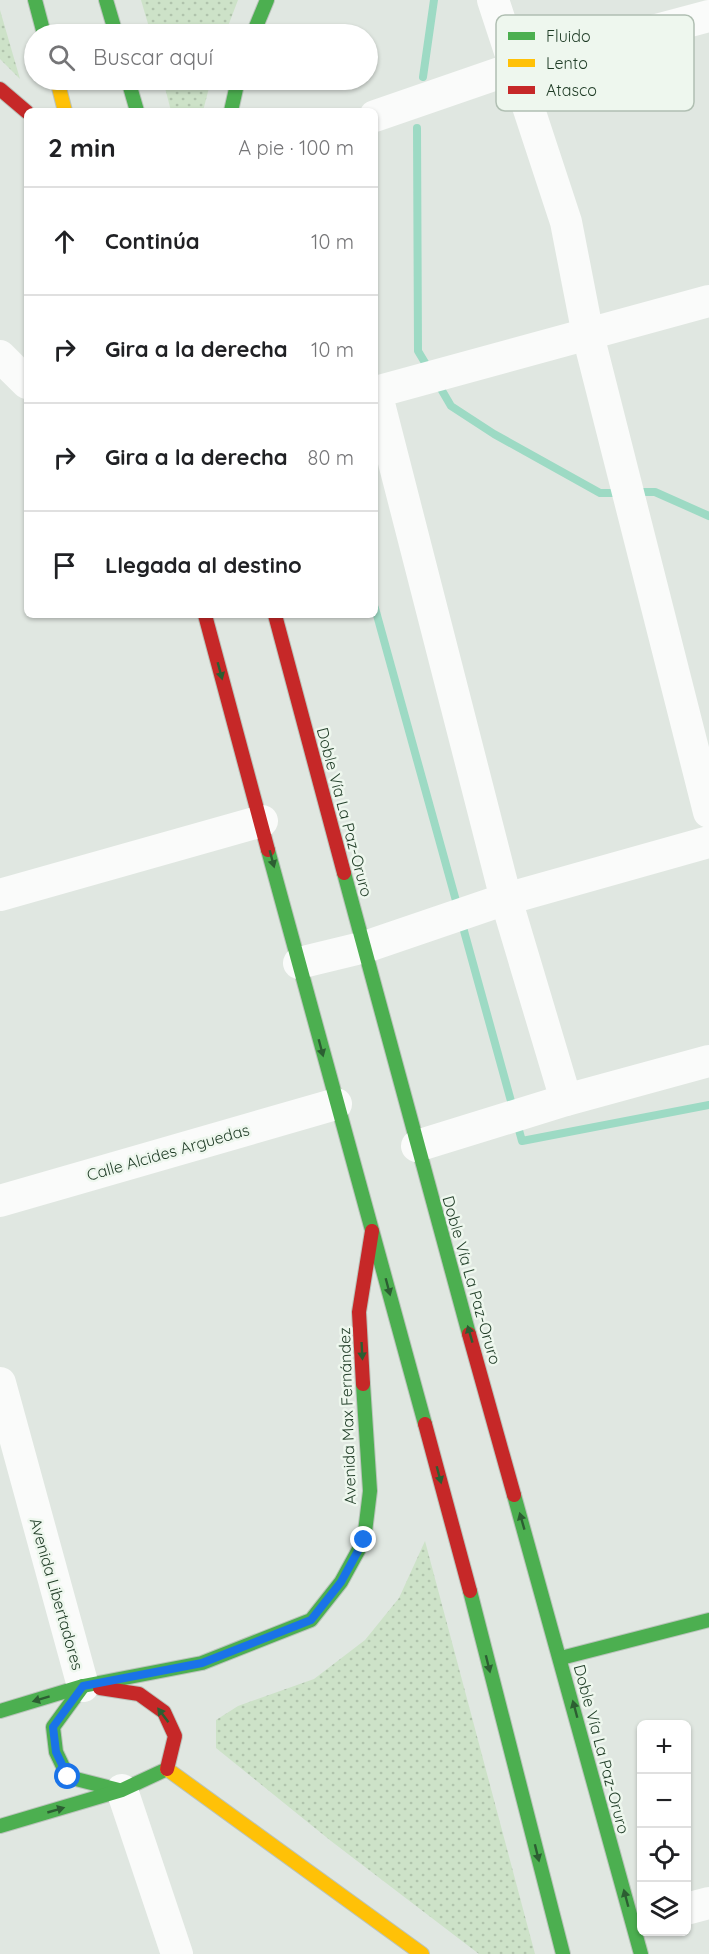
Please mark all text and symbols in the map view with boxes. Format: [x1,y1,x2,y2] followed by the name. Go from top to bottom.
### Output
[496,15,694,111] legend
[24,24,378,90] search box
[546,26,591,46] text: Fluido
[45,41,78,74] icon: search
[93,43,213,71] text: Buscar aquí
[546,53,588,73] text: Lento
[546,80,597,100] text: Atasco
[48,131,116,164] text: 2 min
[238,135,354,160] text: A pie · 100 m
[48,225,81,258] icon: ahead
[105,227,200,255] text: Continúa
[311,229,354,254] text: 10 m
[48,333,81,366] icon: right
[105,335,288,363] text: Gira a la derecha
[311,337,354,362] text: 10 m
[48,441,81,474] icon: right
[105,443,288,471] text: Gira a la derecha
[308,445,354,470] text: 80 m
[48,549,81,582] icon: arrive
[105,551,302,579] text: Llegada al destino
[216,662,226,681] one-way arrow
[313,725,377,899] street label: Doble Vía La Paz-Oruro
[267,850,277,869] one-way arrow
[317,1039,326,1057] one-way arrow
[84,1119,252,1185] street label: Calle Alcides Arguedas
[438,1193,506,1367] street label: Doble Vía La Paz-Oruro
[384,1278,393,1296] one-way arrow
[465,1325,474,1343] one-way arrow
[334,1327,360,1505] street label: Avenida Max Fernández
[357,1341,366,1360] one-way arrow
[435,1466,444,1484] one-way arrow
[517,1512,527,1531] one-way arrow
[26,1516,88,1672] street label: Avenida Libertadores
[350,1526,376,1552] route end
[484,1655,494,1673] one-way arrow
[570,1662,634,1836] street label: Doble Vía La Paz-Oruro
[32,1695,50,1704] one-way arrow
[569,1700,579,1718] one-way arrow
[156,1707,169,1723] one-way arrow
[637,1720,691,1936] map controls
[637,1720,691,1774] button: +
[54,1763,80,1789] route start
[637,1774,691,1828] button: −
[47,1805,65,1814] one-way arrow
[637,1828,691,1882] button: locate
[533,1844,542,1862] one-way arrow
[637,1882,691,1936] button: layers
[620,1888,630,1907] one-way arrow

